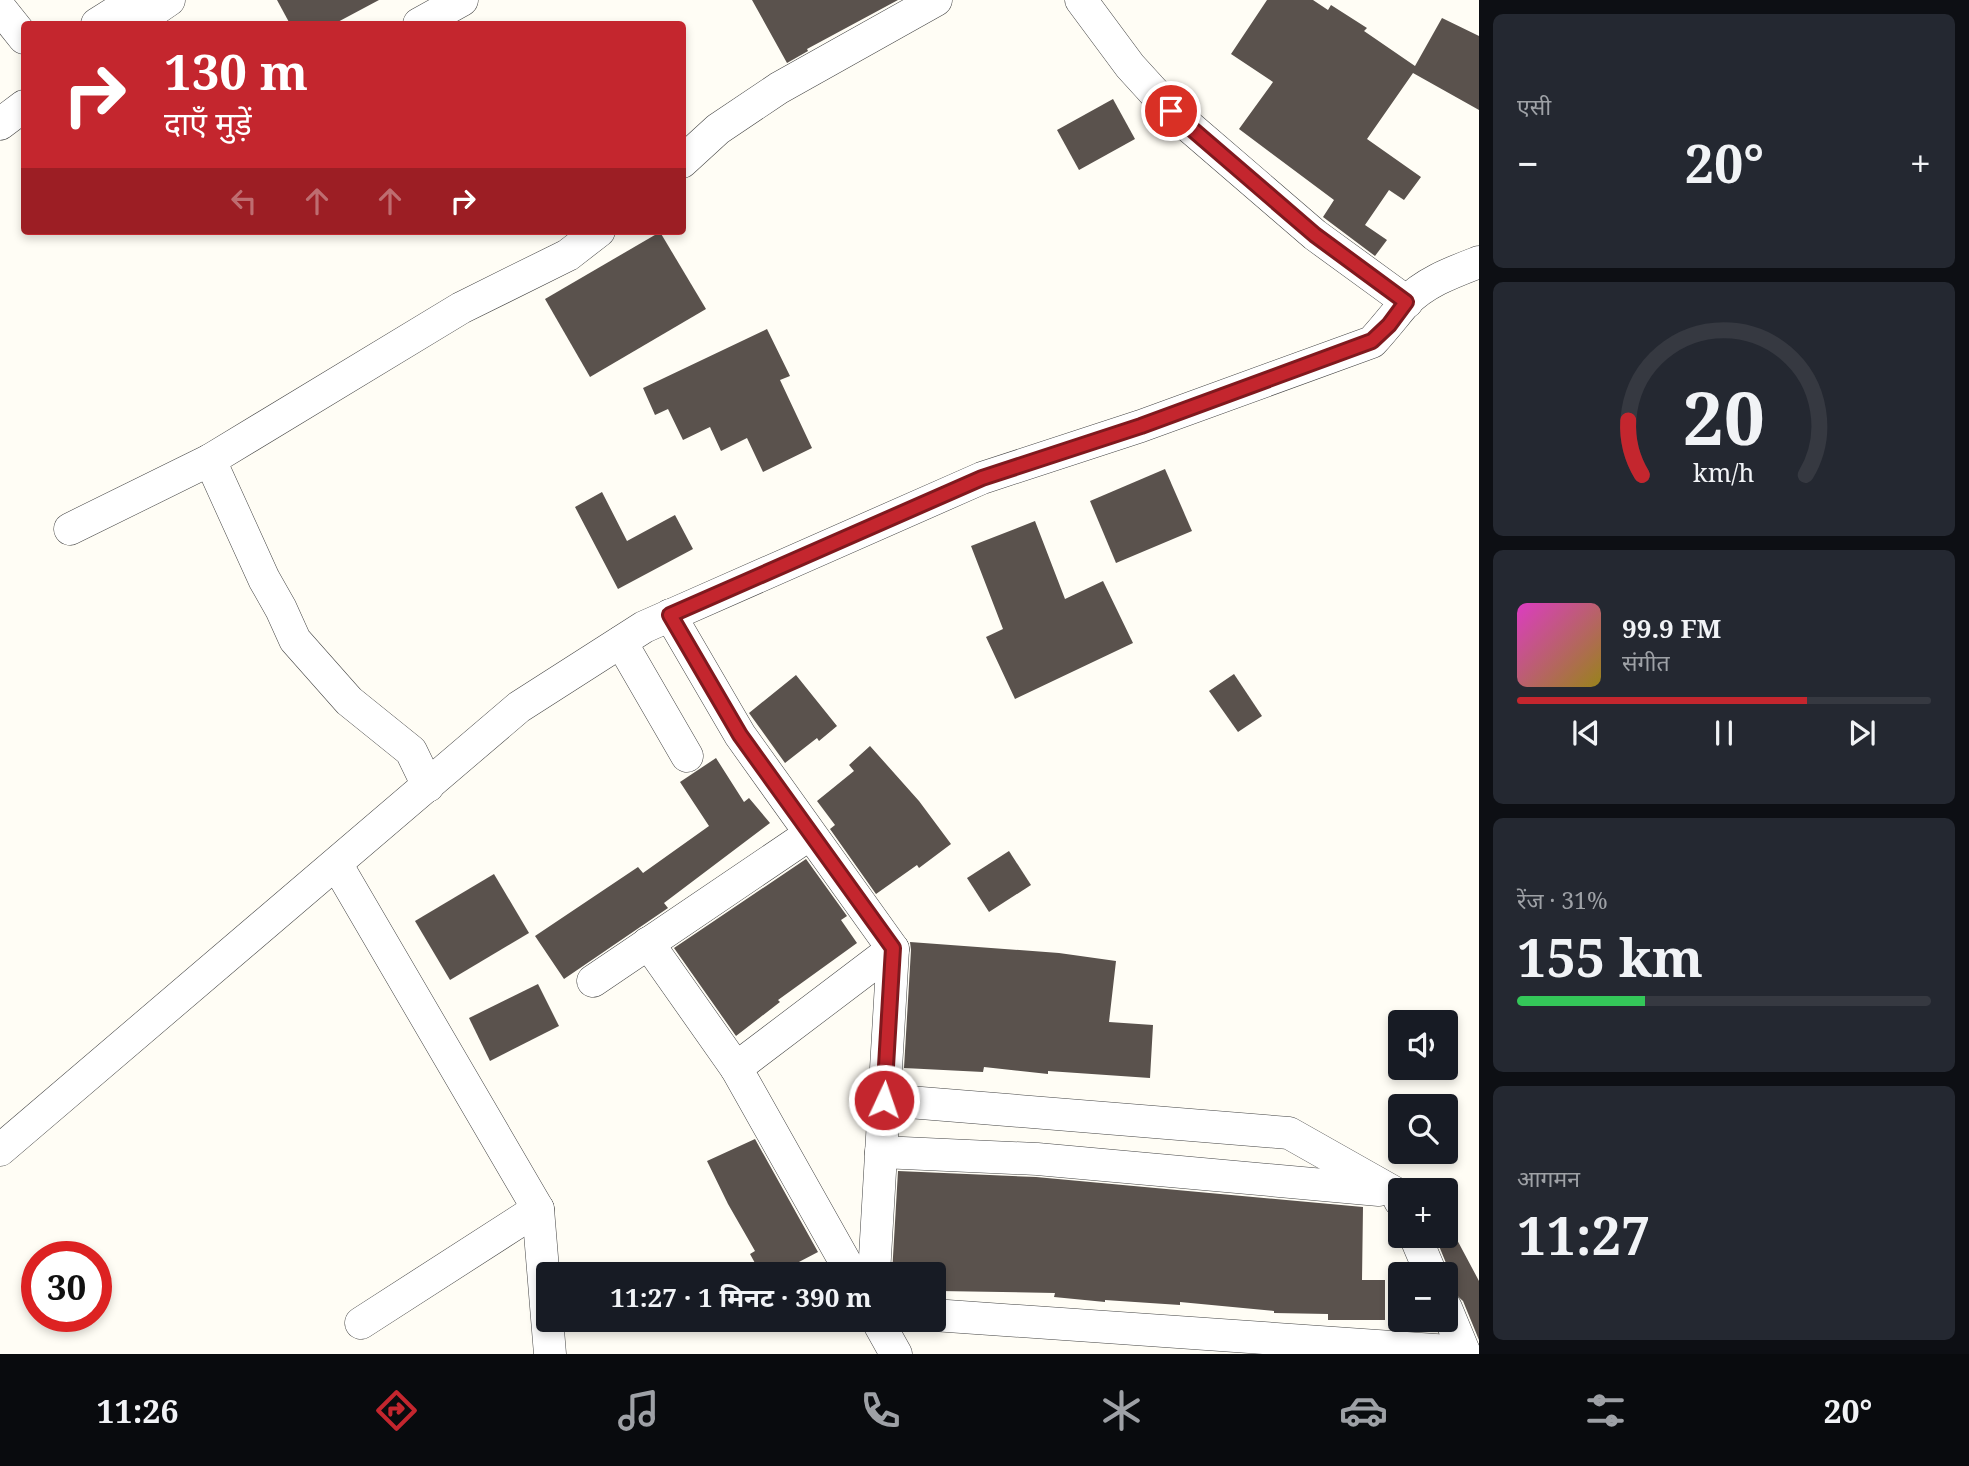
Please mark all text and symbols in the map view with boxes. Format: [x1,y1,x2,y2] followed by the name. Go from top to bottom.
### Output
[164,38,308,104] text: 130 m
[49,49,140,140] icon: right
[1141,81,1201,141] pin
[1517,90,1551,122] text: एसी
[1152,92,1190,130] icon: arrive
[164,101,252,144] text: दाएँ मुड़ें
[1685,127,1764,198] text: 20°
[1517,137,1539,189] text: −
[1910,137,1931,189] text: +
[225,182,263,220] icon: left
[298,182,336,220] icon: ahead
[371,182,409,220] icon: ahead
[444,182,482,220] icon: right
[1683,367,1765,466] text: 20
[1693,455,1755,489] text: km/h
[1622,610,1721,646] text: 99.9 FM
[1622,646,1670,678] text: संगीत
[1567,714,1605,752] icon: previous
[1705,714,1743,752] icon: pause
[1843,714,1881,752] icon: next
[1517,884,1608,916] text: रेंज · 31%
[1517,921,1703,992] text: 155 km
[1388,1010,1458,1332] map controls
[1388,1010,1458,1080] button: sound
[847,1063,921,1137] position arrow
[1388,1094,1458,1164] button: search
[1517,1162,1580,1194] text: आगमन
[1388,1178,1458,1248] button: +
[1517,1199,1650,1270] text: 11:27
[21,1241,112,1332] speed limit sign: 30
[1388,1262,1458,1332] button: −
[610,1279,872,1315] text: 11:27 · 1 मिनट · 390 m
[372,1386,421,1435] icon: directions
[614,1386,663,1435] icon: music
[856,1386,905,1435] icon: phone
[1097,1386,1146,1435] icon: climate
[1339,1386,1388,1435] icon: car
[1581,1386,1630,1435] icon: filters
[96,1389,179,1432] text: 11:26
[1823,1389,1872,1432] text: 20°

